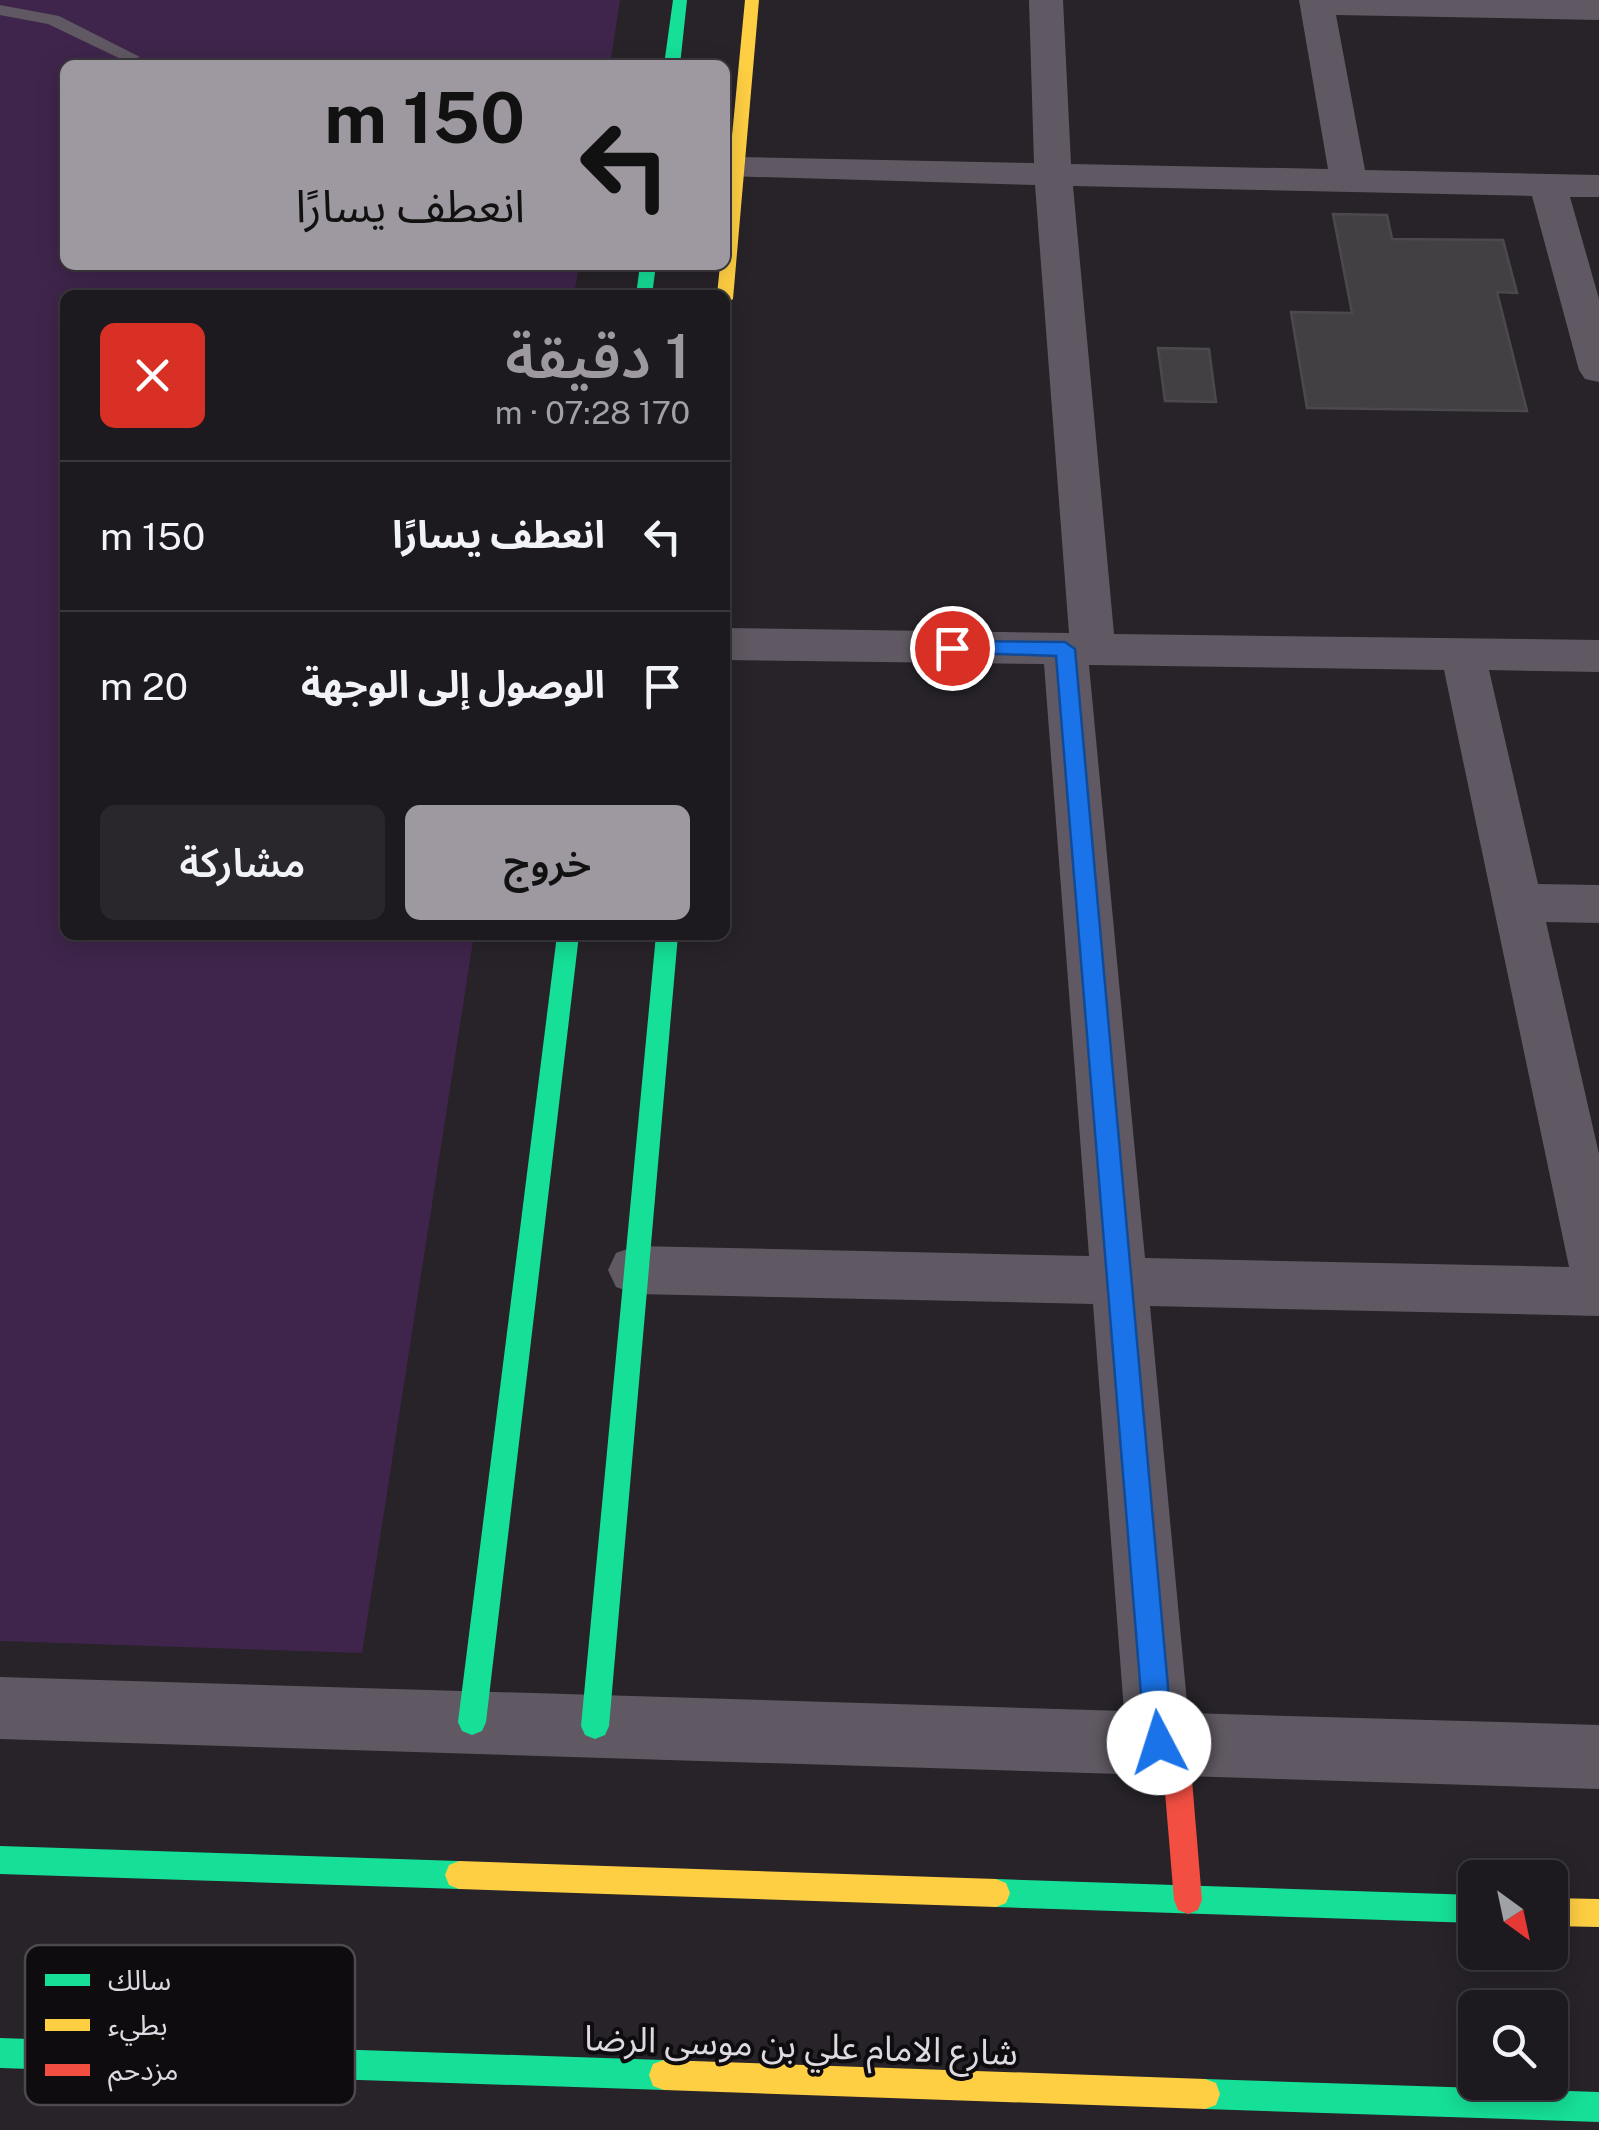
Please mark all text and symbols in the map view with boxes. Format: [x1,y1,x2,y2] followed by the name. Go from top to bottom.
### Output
[324,76,525,159] text: 150 m
[560,100,690,230] icon: left
[296,179,525,232] text: انعطف يسارًا
[505,321,690,392] text: 1 دقيقة
[100,323,205,428] button: close
[495,394,690,431] text: 170 m · 07:28
[635,509,690,564] icon: left
[392,512,605,557] text: انعطف يسارًا
[100,514,205,559] text: 150 m
[910,606,995,691] pin
[925,621,980,676] icon: arrive
[635,659,690,714] icon: arrive
[301,662,605,707] text: الوصول إلى الوجهة
[100,664,188,709] text: 20 m
[100,805,385,920] button: مشاركة
[405,805,690,920] button: خروج
[1107,1691,1211,1795] position arrow
[1458,1860,1568,1970] north arrow
[1458,1860,1568,2100] map controls
[25,1945,355,2105] legend
[108,1963,171,1996] text: سالك
[1458,1990,1568,2100] button: search
[108,2008,168,2046] text: بطيء
[583,2017,1019,2080] street label: شارع الامام علي بن موسى الرضا
[108,2053,179,2092] text: مزدحم

